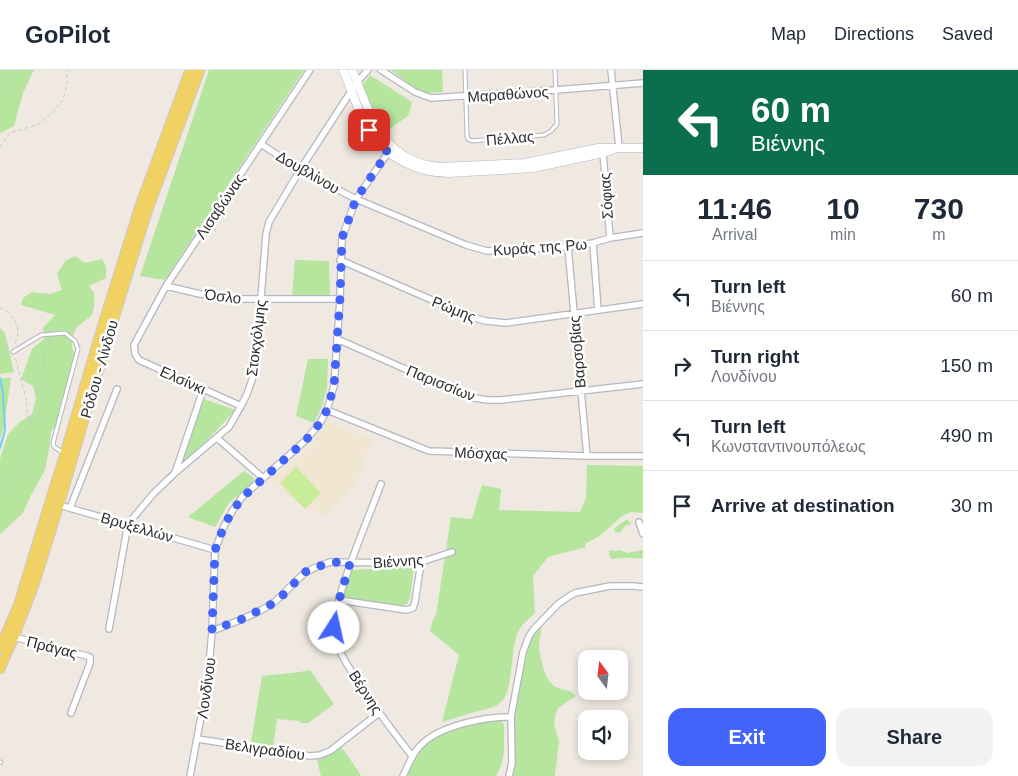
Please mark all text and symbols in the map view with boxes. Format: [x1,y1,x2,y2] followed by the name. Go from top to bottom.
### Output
[25,21,110,48] text: GoPilot
[771,24,806,44] text: Map
[834,24,914,44] text: Directions
[942,24,993,44] text: Saved
[467,83,549,105] street label: Μαραθώνος
[668,90,733,155] icon: left
[751,90,831,129] text: 60 m
[348,109,390,151] pin
[355,116,383,144] icon: arrive
[485,127,535,149] street label: Πέλλας
[751,131,825,156] text: Βιέννης
[273,147,343,197] street label: Δουβλίνου
[192,170,248,242] street label: Λισαβώνας
[596,172,616,220] street label: Σόφιας
[697,192,772,225] text: 11:46
[826,192,860,225] text: 10
[914,192,964,225] text: 730
[712,226,757,243] text: Arrival
[830,226,856,243] text: min
[932,226,945,243] text: m
[492,235,588,259] street label: Κυράς της Ρω
[711,276,786,297] text: Turn left
[668,282,696,310] icon: left
[203,285,242,307] street label: Όσλο
[951,285,993,306] text: 60 m
[430,293,478,325] street label: Ρώμης
[711,298,765,315] text: Βιέννης
[243,299,269,377] street label: Στοκχόλμης
[565,315,589,389] street label: Βαρσοβίας
[77,318,121,420] street label: Ρόδου - Λίνδου
[711,346,799,367] text: Turn right
[668,352,696,380] icon: right
[940,355,993,376] text: 150 m
[158,362,208,398] street label: Ελσίνκι
[404,362,478,404] street label: Παρισσίων
[711,368,777,385] text: Λονδίνου
[711,416,786,437] text: Turn left
[668,422,696,450] icon: left
[940,425,993,446] text: 490 m
[711,438,866,455] text: Κωνσταντινουπόλεως
[454,444,508,462] street label: Μόσχας
[668,492,696,520] icon: arrive
[711,495,895,516] text: Arrive at destination
[951,495,993,516] text: 30 m
[99,509,175,545] street label: Βρυξελλών
[372,551,424,571] street label: Βιέννης
[307,601,359,653] position arrow
[25,633,79,661] street label: Πράγας
[578,650,628,700] north arrow
[578,650,628,760] map controls
[193,656,219,720] street label: Λονδίνου
[346,667,386,717] street label: Βέρνης
[668,708,826,766] button: Exit
[836,708,993,766] button: Share
[578,710,628,760] button: sound
[224,735,306,763] street label: Βελιγραδίου

